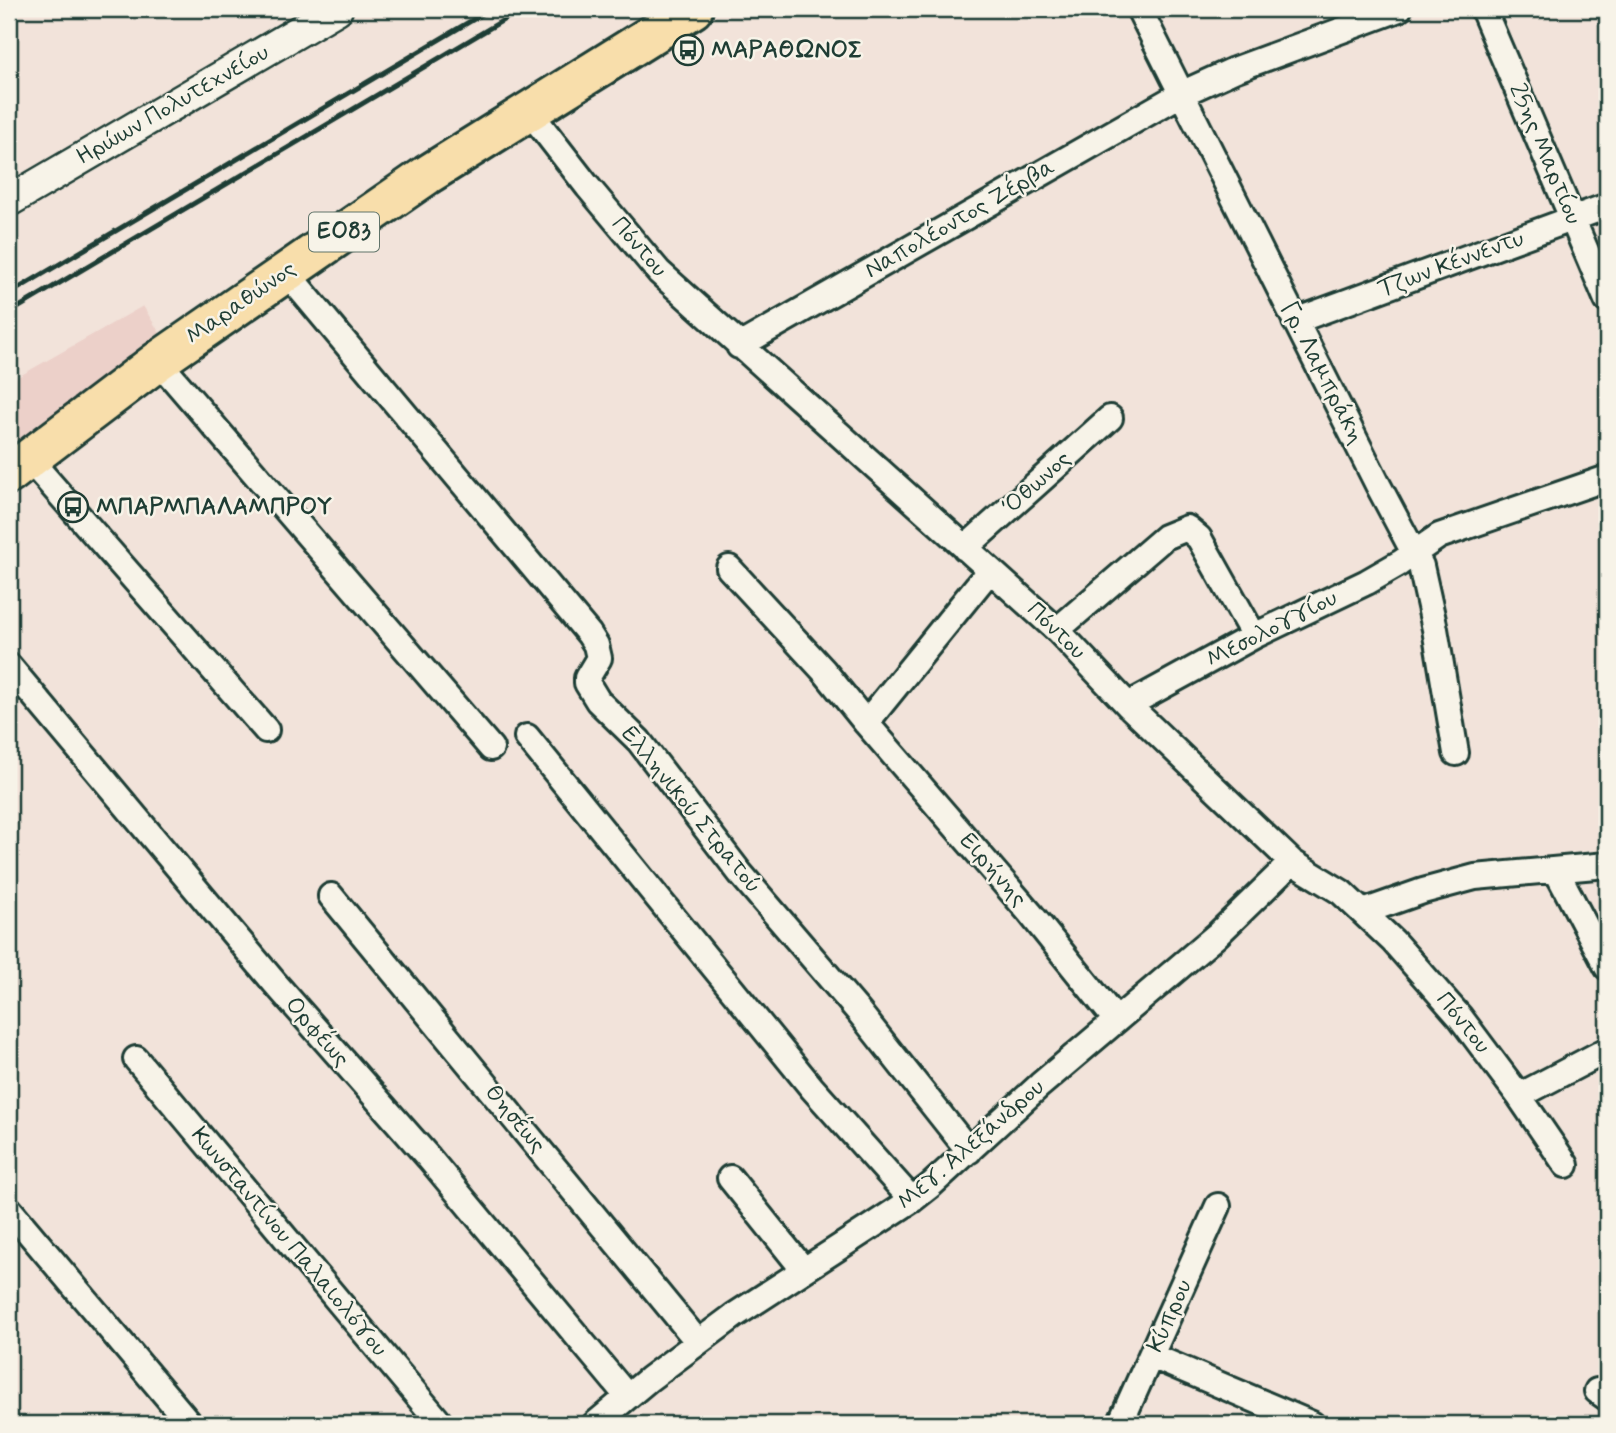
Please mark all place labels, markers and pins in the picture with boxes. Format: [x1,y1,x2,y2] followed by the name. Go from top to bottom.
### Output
[671,33,705,67] bus stop icon: ΜΑΡΑΘΩΝΟΣ
[711,35,862,66] place label: ΜΑΡΑΘΩΝΟΣ
[56,490,90,524] bus stop icon: ΜΠΑΡΜΠΑΛΑΜΠΡΟΥ
[96,492,332,523] place label: ΜΠΑΡΜΠΑΛΑΜΠΡΟΥ

